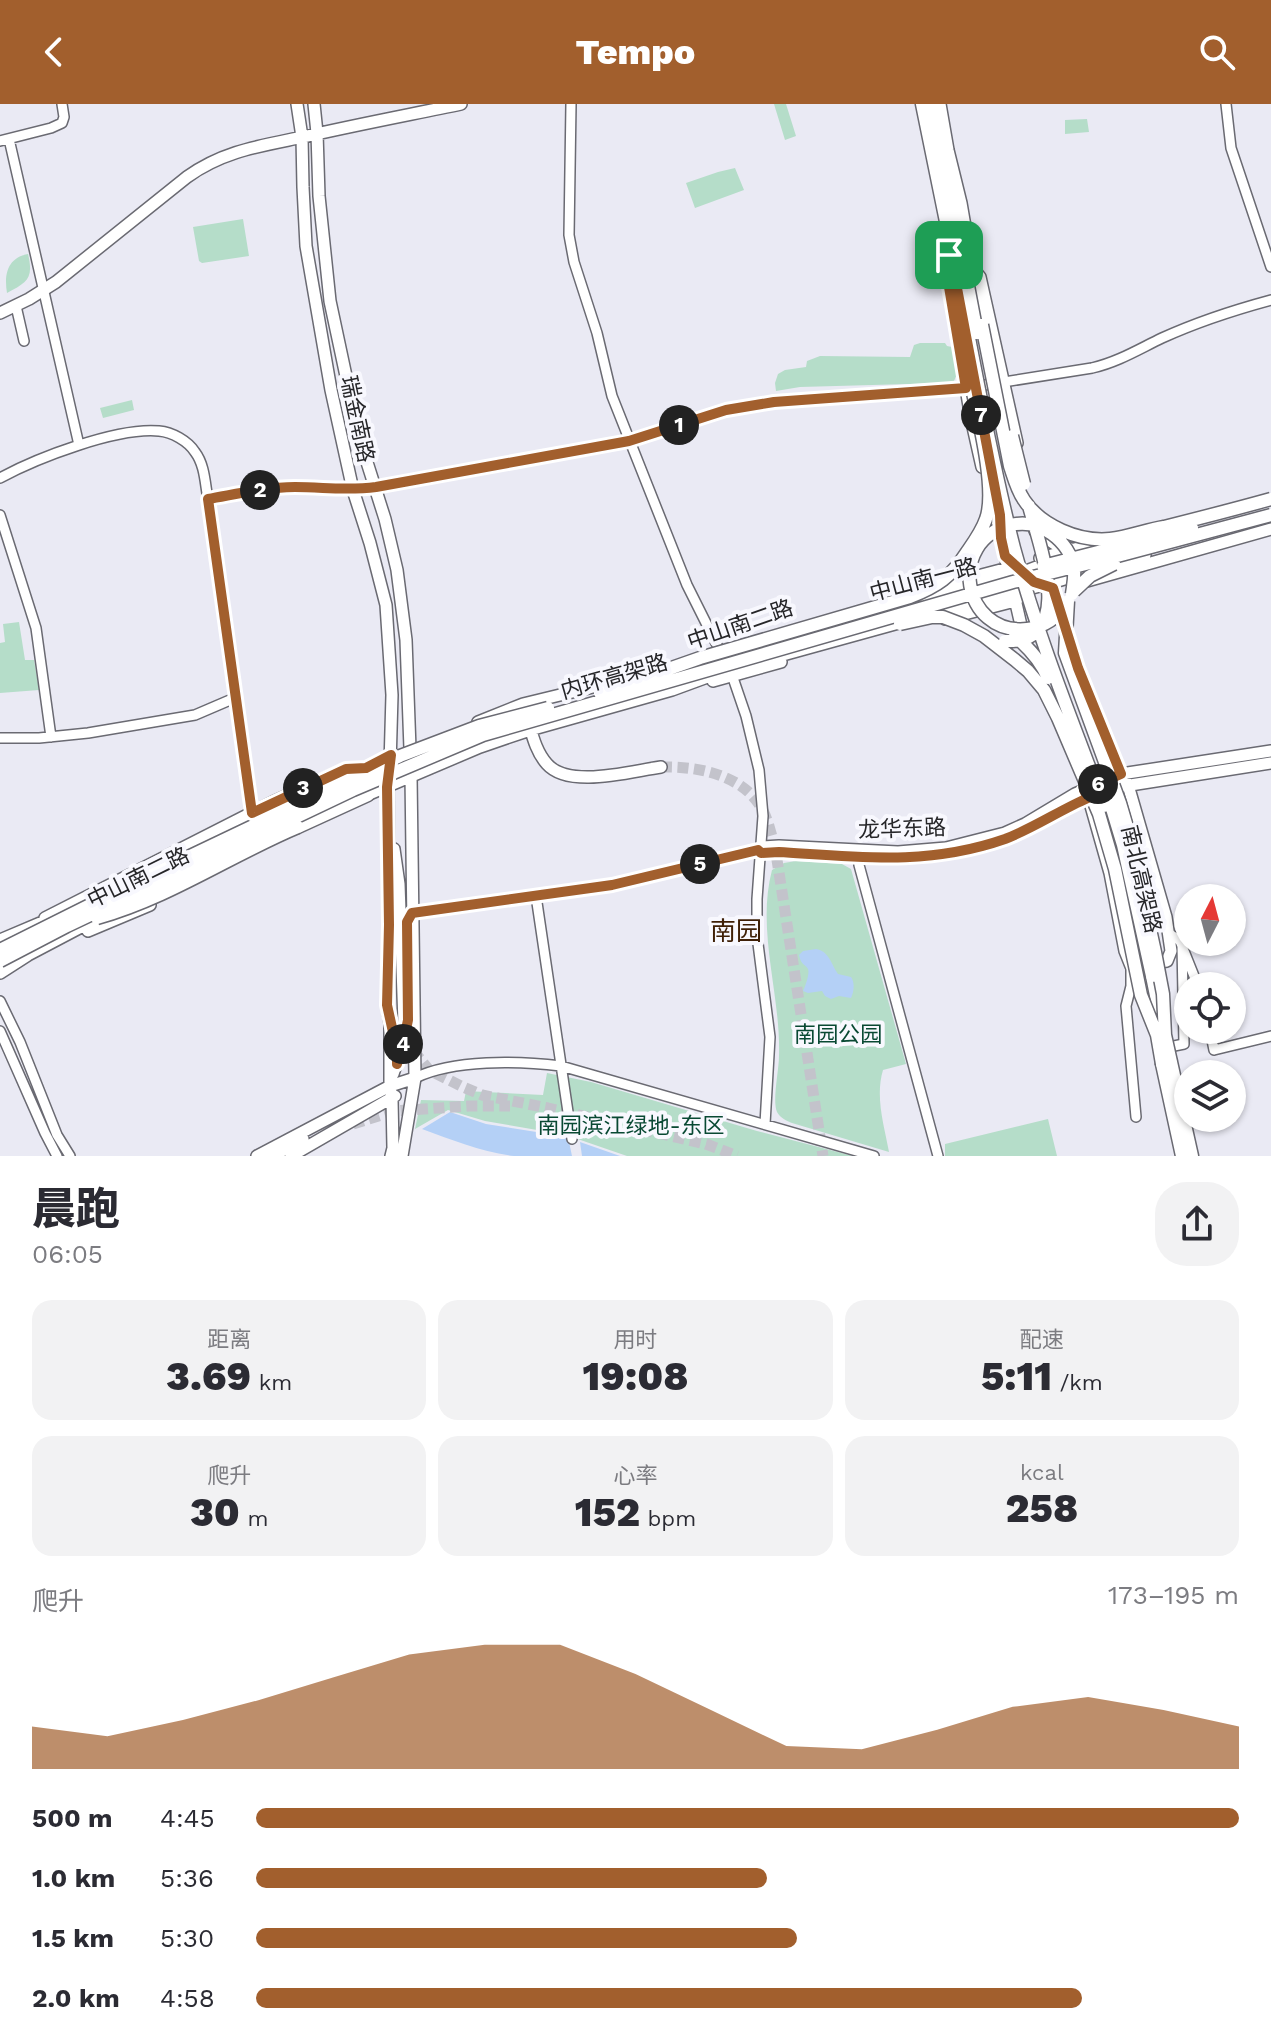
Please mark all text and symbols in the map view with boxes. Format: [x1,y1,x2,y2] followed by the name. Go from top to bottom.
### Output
[32,30,76,74] icon: back
[1195,30,1239,74] icon: search
[576,31,695,73] text: Tempo
[915,221,983,289] pin
[927,233,971,277] icon: arrive
[336,373,379,465] street label: 瑞金南路
[961,395,1001,435] pin: 7
[974,402,988,427] text: 7
[659,405,699,445] pin: 1
[674,412,684,437] text: 1
[240,470,280,510] pin: 2
[253,477,267,502] text: 2
[867,553,979,606] street label: 中山南一路
[684,595,796,654] street label: 中山南二路
[558,649,670,704] street label: 内环高架路
[1078,764,1118,804] pin: 6
[283,768,323,808] pin: 3
[1091,771,1105,796] text: 6
[296,775,310,800] text: 3
[858,814,946,843] street label: 龙华东路
[1117,823,1166,936] street label: 南北高架路
[83,842,193,913] street label: 中山南二路
[680,844,720,884] pin: 5
[694,851,706,876] text: 5
[1174,884,1246,956] north arrow
[1174,884,1246,1132] map controls
[710,916,762,946] district label: 南园
[1174,972,1246,1044] button: locate
[794,1022,882,1047] park label: 南园公园
[383,1024,423,1064] pin: 4
[396,1031,410,1056] text: 4
[1174,1060,1246,1132] button: layers
[537,1113,725,1138] park label: 南园滨江绿地-东区
[1155,1182,1239,1266] button: share
[32,1183,120,1235] text: 晨跑
[32,1239,103,1269] text: 06:05
[207,1327,251,1352] text: 距离
[613,1327,658,1352] text: 用时
[1020,1327,1064,1352] text: 配速
[166,1353,251,1400] text: 3.69
[583,1353,688,1400] text: 19:08
[981,1353,1052,1400] text: 5:11
[251,1370,292,1395] text: km
[1052,1370,1103,1395] text: /km
[1020,1460,1064,1485] text: kcal
[207,1463,251,1488] text: 爬升
[613,1463,658,1488] text: 心率
[1006,1485,1078,1532] text: 258
[190,1489,240,1536] text: 30
[575,1489,640,1536] text: 152
[240,1506,268,1531] text: m
[640,1506,696,1531] text: bpm
[1108,1580,1239,1610] text: 173–195 m
[32,1586,84,1616] text: 爬升
[32,1803,113,1833] text: 500 m
[160,1803,215,1833] text: 4:45
[32,1863,115,1893] text: 1.0 km
[160,1863,214,1893] text: 5:36
[32,1923,114,1953] text: 1.5 km
[160,1923,214,1953] text: 5:30
[32,1983,120,2013] text: 2.0 km
[160,1983,215,2013] text: 4:58

